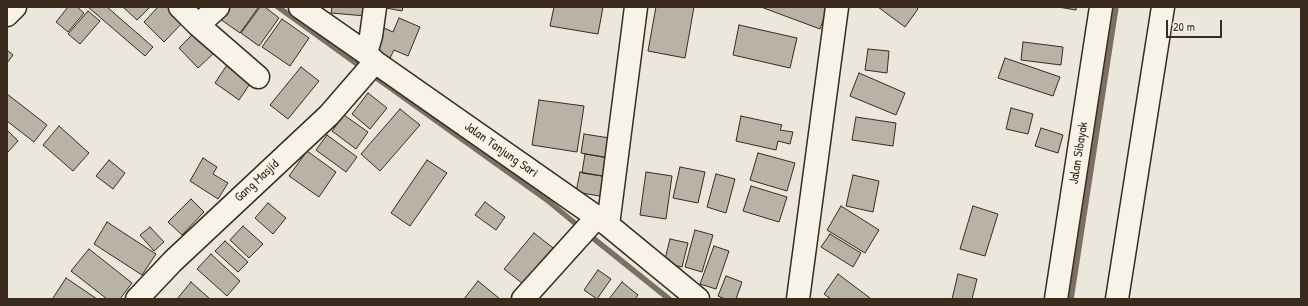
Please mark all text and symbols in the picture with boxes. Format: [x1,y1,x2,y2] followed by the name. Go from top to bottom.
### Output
[1168,12,1224,38] scale bar
[1173,18,1195,35] text: 20 m
[461,119,541,181] street label: Jalan Tanjung Sari
[1066,121,1092,185] street label: Jalan Sibayak
[232,157,282,205] street label: Gang Masjid

